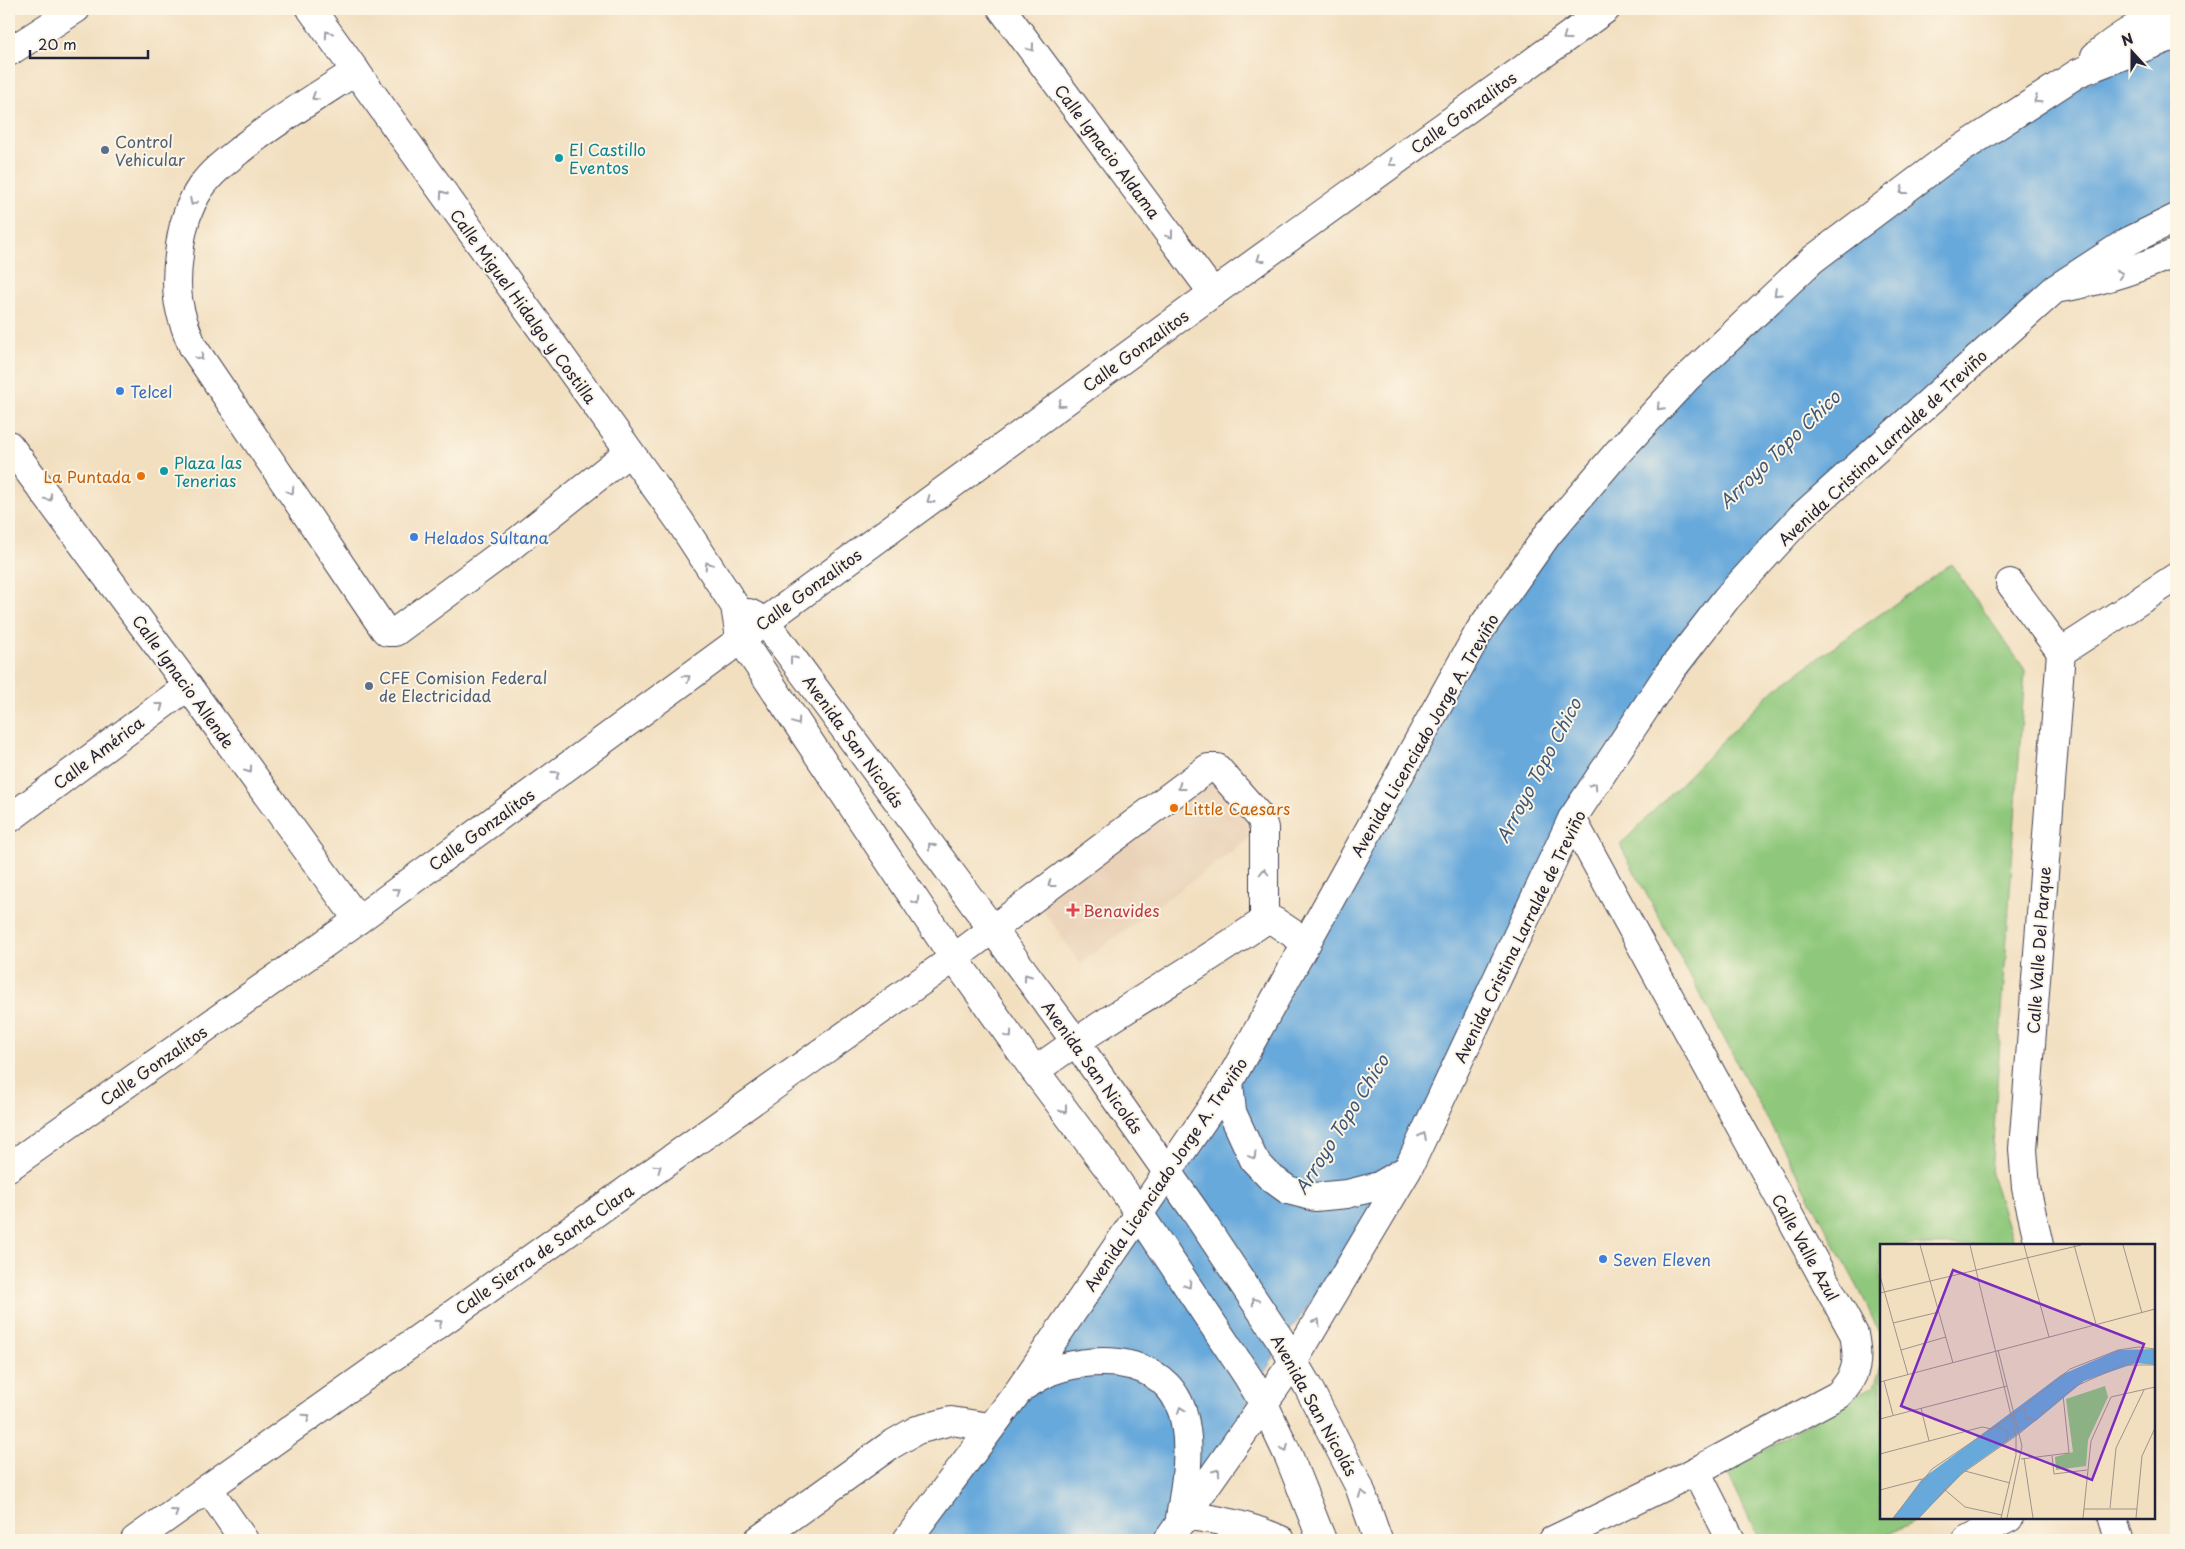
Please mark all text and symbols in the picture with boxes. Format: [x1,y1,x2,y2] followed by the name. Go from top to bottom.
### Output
[30,28,148,60] scale bar
[2108,28,2158,78] north arrow
[2118,28,2136,51] text: N
[325,30,334,39] one-way arrow
[1562,31,1572,40] one-way arrow
[38,32,77,55] text: 20 m
[1026,42,1034,51] one-way arrow
[1405,65,1521,159] street label: Calle Gonzalitos
[1049,79,1167,223] street label: Calle Ignacio Aldama
[312,91,321,101] one-way arrow
[2034,94,2043,103] one-way arrow
[115,129,186,171] place label: Control Vehicular
[569,137,646,179] place label: El Castillo Eventos
[99,144,111,156] marker: Control Vehicular
[553,152,565,164] marker: El Castillo Eventos
[1388,157,1398,166] one-way arrow
[1900,186,1909,194] one-way arrow
[441,191,449,200] one-way arrow
[189,197,200,206] one-way arrow
[445,204,603,408] street label: Calle Miguel Hidalgo y Costilla
[1164,229,1173,239] one-way arrow
[1257,253,1266,261] one-way arrow
[2115,270,2123,280] one-way arrow
[1774,287,1783,296] one-way arrow
[1077,303,1193,397] street label: Calle Gonzalitos
[1772,343,1992,551] street label: Avenida Cristina Larralde de Treviño
[194,351,203,360] one-way arrow
[130,379,172,403] place label: Telcel
[1712,383,1847,514] water label: Arroyo Topo Chico
[114,385,126,397] marker: Telcel
[1057,398,1067,407] one-way arrow
[1657,401,1666,410] one-way arrow
[174,450,242,492] place label: Plaza las Tenerias
[43,464,131,488] place label: La Puntada
[158,465,170,477] marker: Plaza las Tenerias
[135,470,147,482] marker: La Puntada
[285,485,294,495] one-way arrow
[43,492,51,501] one-way arrow
[926,494,936,503] one-way arrow
[424,525,549,549] place label: Helados Sultana
[408,531,420,543] marker: Helados Sultana
[750,542,866,636] street label: Calle Gonzalitos
[705,561,714,570] one-way arrow
[127,609,241,753] street label: Calle Ignacio Allende
[1344,609,1504,861] street label: Avenida Licenciado Jorge A. Treviño
[790,655,799,665] one-way arrow
[379,665,547,707] place label: CFE Comision Federal de Electricidad
[798,670,910,812] street label: Avenida San Nicolás
[681,675,690,683] one-way arrow
[363,680,375,692] marker: CFE Comision Federal de Electricidad
[1489,692,1588,847] water label: Arroyo Topo Chico
[154,704,163,712] one-way arrow
[48,709,149,794] street label: Calle América
[791,717,800,726] one-way arrow
[242,764,252,773] one-way arrow
[550,771,560,780] one-way arrow
[1178,781,1187,790] one-way arrow
[423,782,539,876] street label: Calle Gonzalitos
[1588,782,1598,791] one-way arrow
[1184,796,1290,820] place label: Little Caesars
[1168,802,1180,814] marker: Little Caesars
[1447,806,1591,1066] street label: Avenida Cristina Larralde de Treviño
[928,842,937,852] one-way arrow
[2020,866,2056,1034] street label: Calle Valle Del Parque
[1259,868,1269,876] one-way arrow
[1047,878,1057,887] one-way arrow
[391,888,401,897] one-way arrow
[910,896,920,905] one-way arrow
[1083,898,1160,922] place label: Benavides
[1067,904,1079,916] marker: Benavides
[1024,973,1033,983] one-way arrow
[1037,996,1149,1138] street label: Avenida San Nicolás
[95,1019,211,1111] street label: Calle Gonzalitos
[1003,1029,1012,1039] one-way arrow
[1287,1048,1395,1199] water label: Arroyo Topo Chico
[1078,1052,1253,1296] street label: Avenida Licenciado Jorge A. Treviño
[1058,1104,1067,1114] one-way arrow
[1417,1132,1428,1141] one-way arrow
[1246,1150,1256,1159] one-way arrow
[652,1165,661,1174] one-way arrow
[450,1178,638,1320] street label: Calle Sierra de Santa Clara
[1767,1189,1845,1305] street label: Calle Valle Azul
[1880,1244,2155,1519] inset map
[1613,1247,1711,1271] place label: Seven Eleven
[1597,1253,1609,1265] marker: Seven Eleven
[1182,1279,1191,1289] one-way arrow
[1252,1297,1261,1307] one-way arrow
[1310,1319,1320,1328] one-way arrow
[434,1320,443,1329] one-way arrow
[1266,1330,1364,1480] street label: Avenida San Nicolás
[1177,1407,1187,1415] one-way arrow
[301,1414,311,1423] one-way arrow
[1279,1443,1289,1452] one-way arrow
[1211,1468,1220,1478] one-way arrow
[1358,1490,1368,1499] one-way arrow
[169,1509,178,1517] one-way arrow

